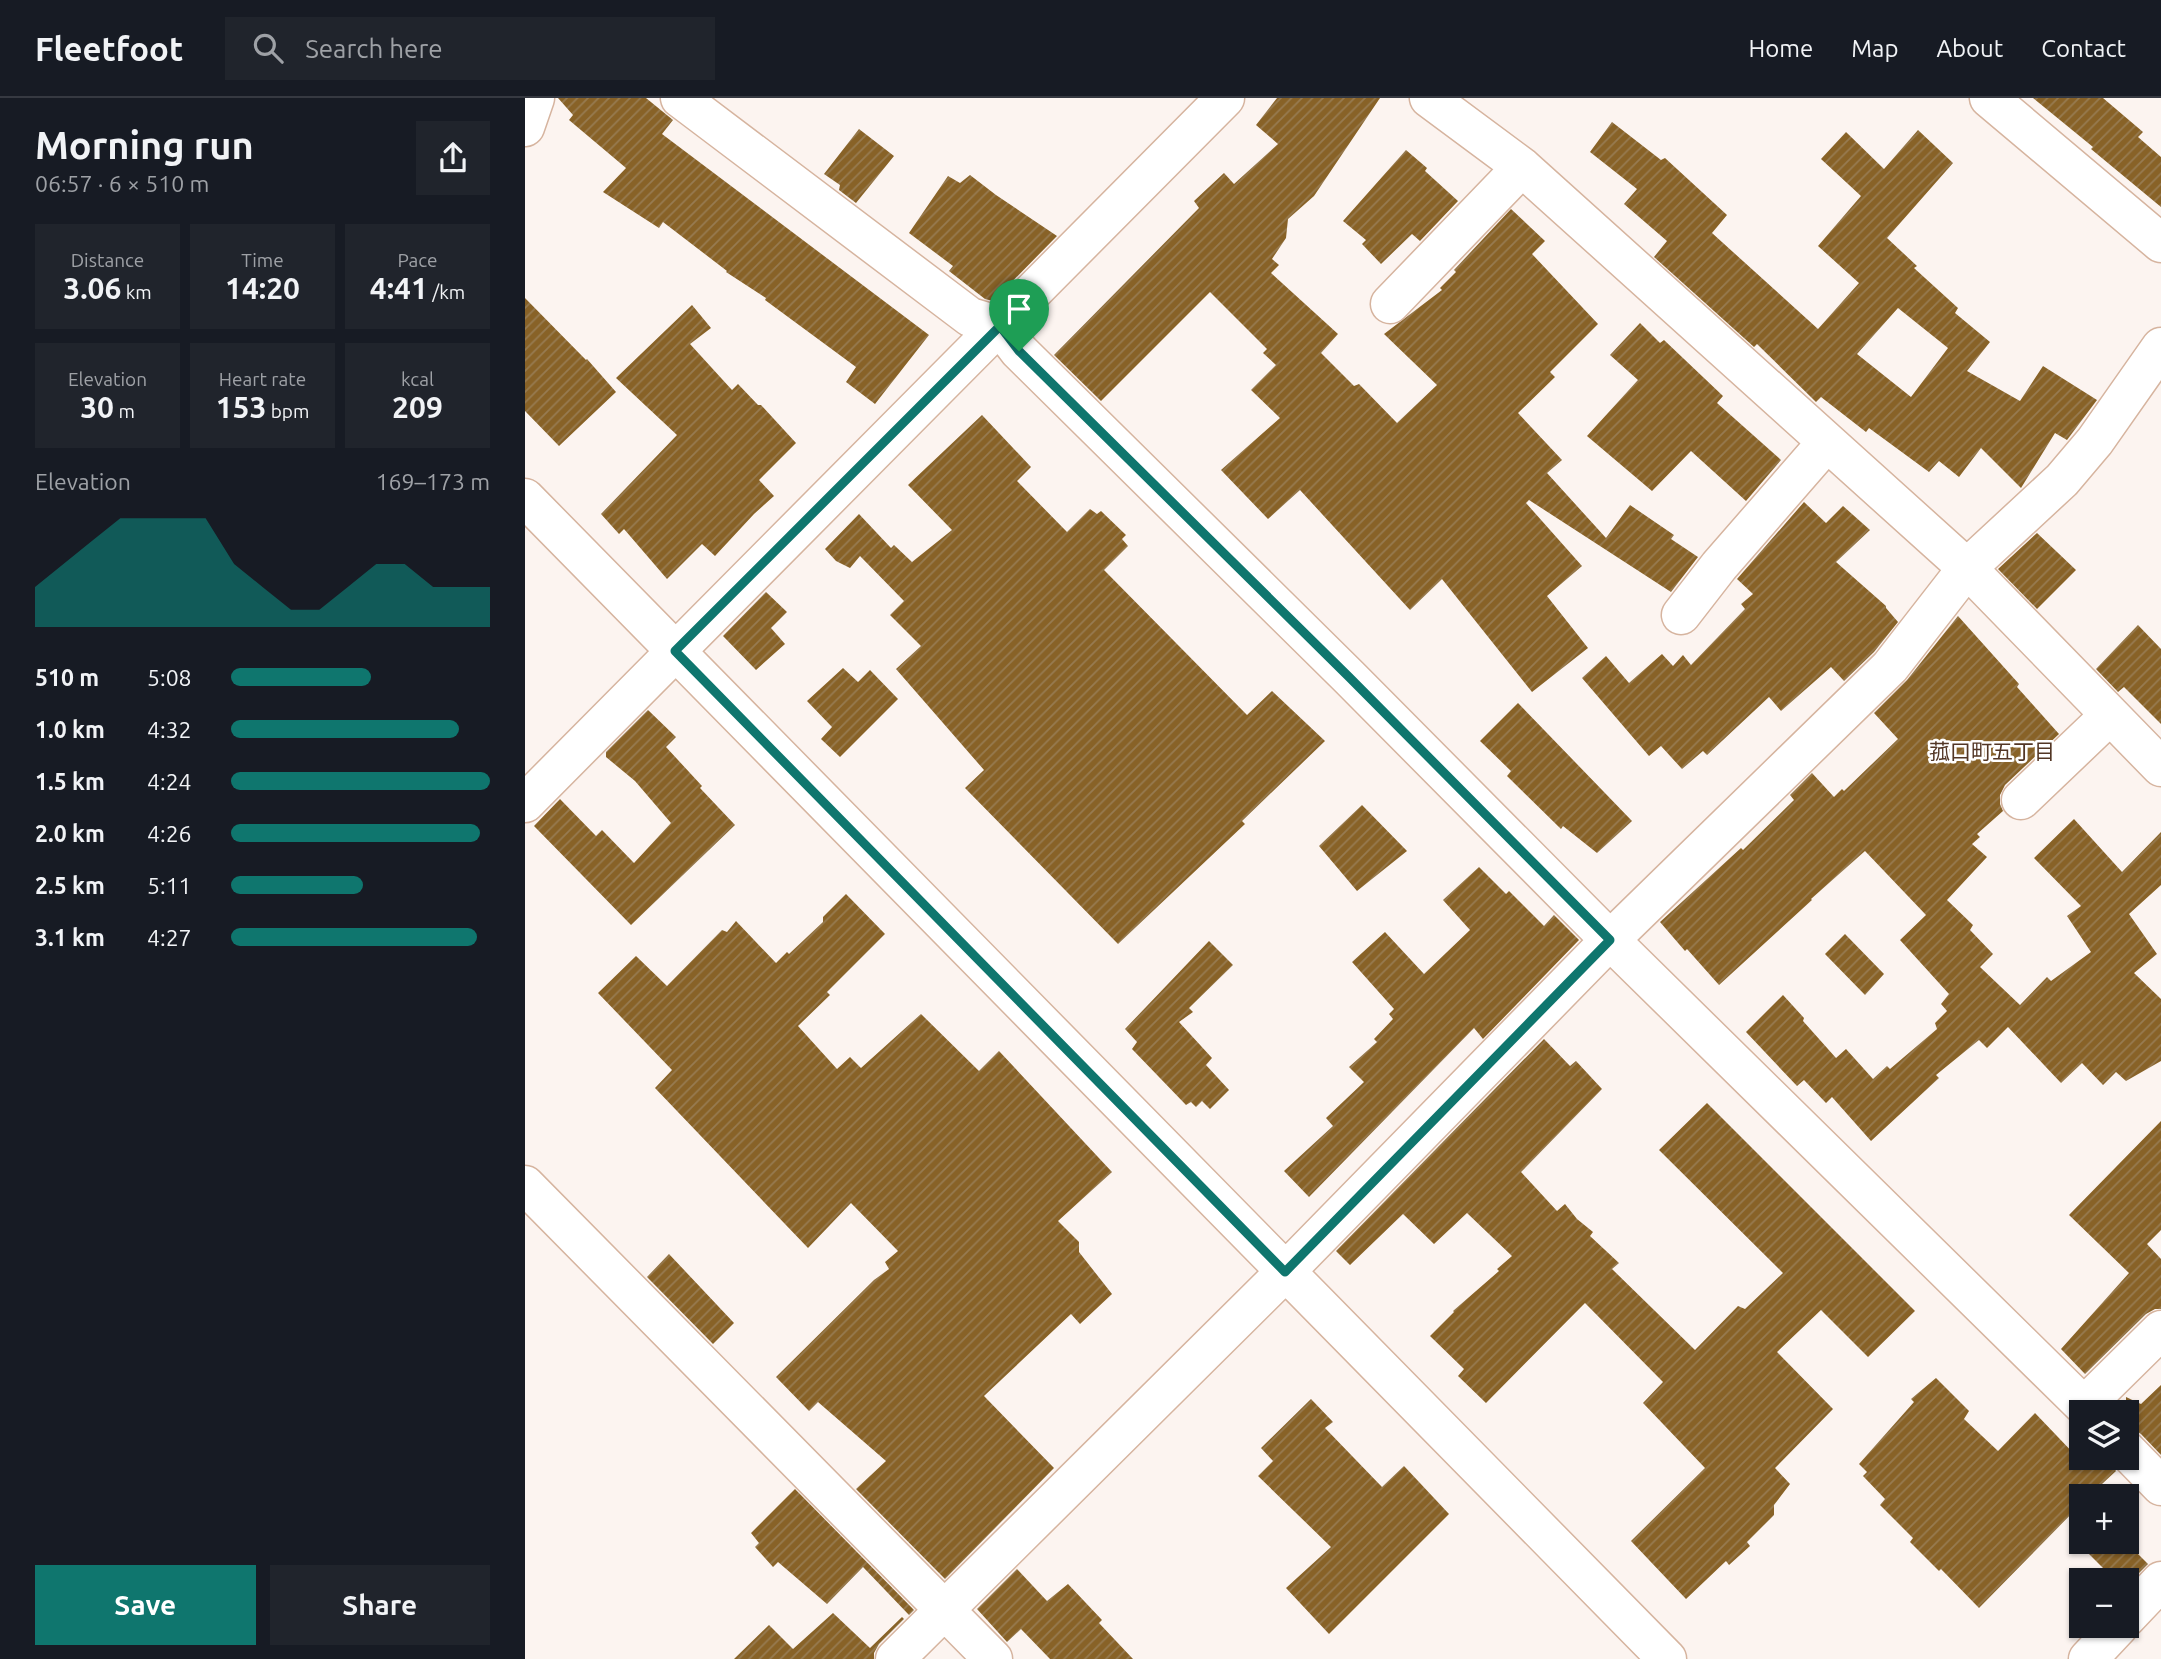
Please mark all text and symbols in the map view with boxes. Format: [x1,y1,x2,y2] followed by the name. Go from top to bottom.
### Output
[225,17,715,80] search box
[249,29,287,67] icon: search
[35,30,183,67] text: Fleetfoot
[305,34,443,63] text: Search here
[1748,35,1813,62] text: Home
[1851,35,1898,62] text: Map
[1936,35,2003,62] text: About
[2041,35,2126,62] text: Contact
[416,121,490,195] button: share
[35,124,254,166] text: Morning run
[35,171,209,196] text: 06:57 · 6 × 510 m
[71,249,144,271] text: Distance
[241,249,284,271] text: Time
[397,249,438,271] text: Pace
[63,271,121,305] text: 3.06
[225,271,300,305] text: 14:20
[370,271,428,305] text: 4:41
[989,279,1049,351] pin
[121,281,152,303] text: km
[428,281,465,303] text: /km
[1000,290,1038,328] icon: arrive
[68,368,147,390] text: Elevation
[219,368,306,390] text: Heart rate
[401,368,434,390] text: kcal
[80,390,114,424] text: 30
[216,390,266,424] text: 153
[392,390,443,424] text: 209
[114,400,135,422] text: m
[266,400,309,422] text: bpm
[35,469,131,494] text: Elevation
[376,469,490,494] text: 169–173 m
[35,665,99,690] text: 510 m
[147,665,192,690] text: 5:08
[35,717,105,742] text: 1.0 km
[147,717,192,742] text: 4:32
[1929,739,2055,763] district label: 菰口町五丁目
[35,769,105,794] text: 1.5 km
[147,769,192,794] text: 4:24
[35,821,105,846] text: 2.0 km
[147,821,192,846] text: 4:26
[35,873,105,898] text: 2.5 km
[147,873,192,898] text: 5:11
[35,925,105,950] text: 3.1 km
[147,925,192,950] text: 4:27
[2069,1400,2139,1638] map controls
[2069,1400,2139,1470] button: layers
[2069,1484,2139,1554] button: +
[35,1565,256,1645] button: Save
[270,1565,490,1645] button: Share
[2069,1568,2139,1638] button: −

